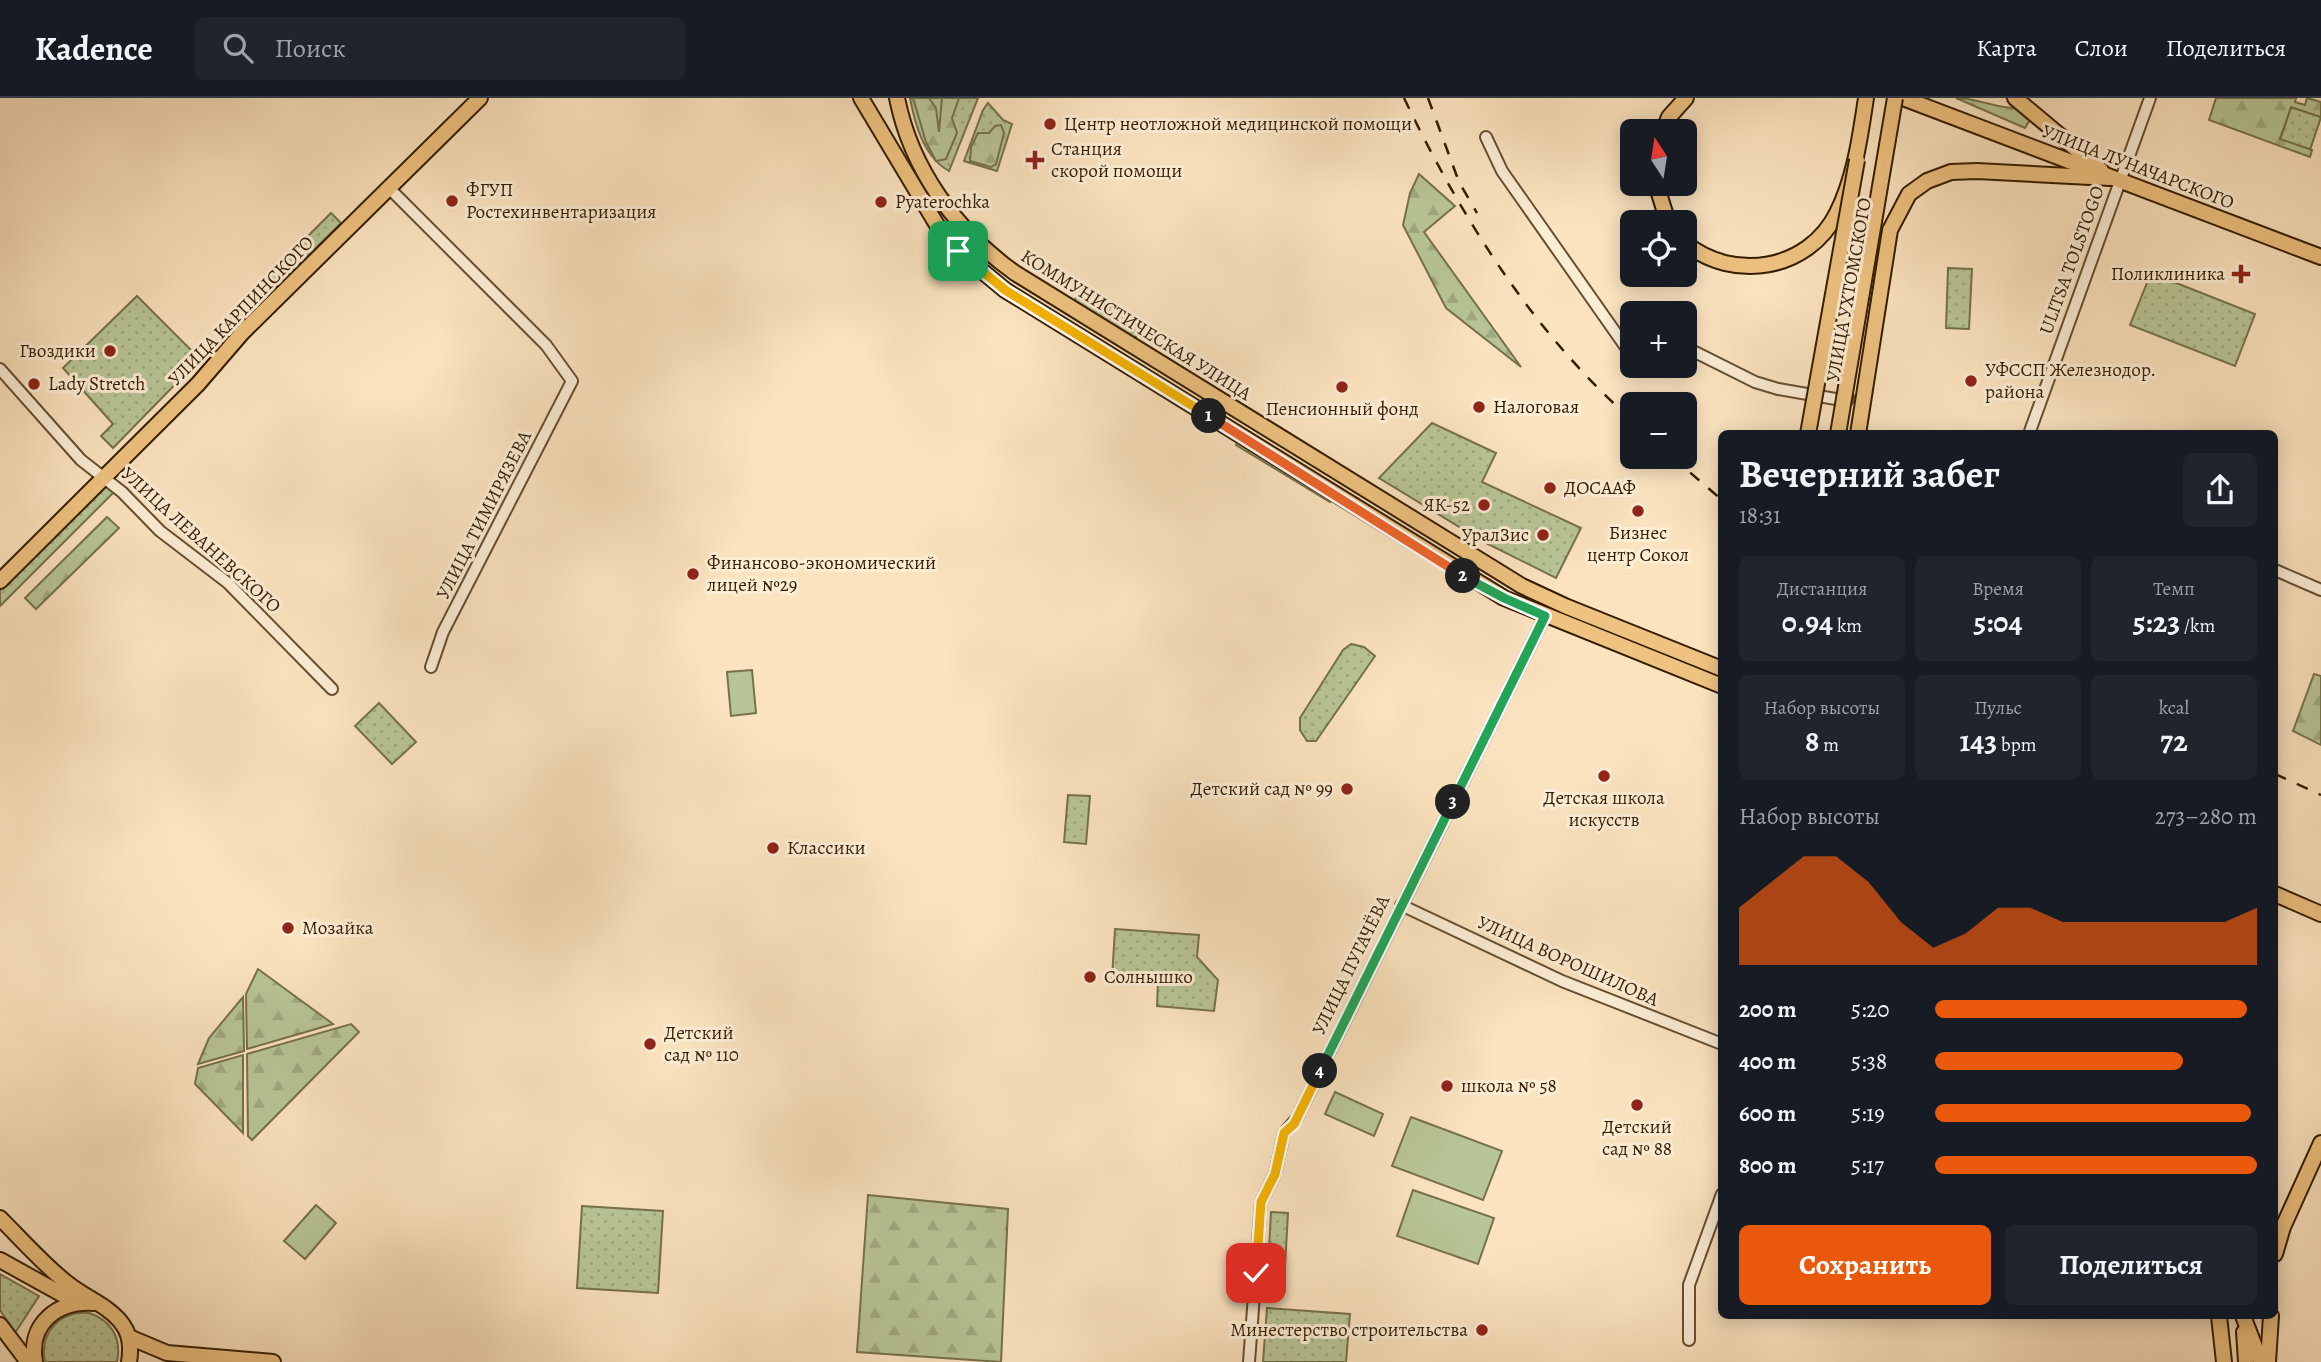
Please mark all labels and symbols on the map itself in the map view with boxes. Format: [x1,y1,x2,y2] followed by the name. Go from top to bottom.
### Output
[1064,111,1412,137] place label: Центр неотложной медицинской помощи
[1042,116,1058,132] marker: Центр неотложной медицинской помощи
[2038,118,2238,216] street label: УЛИЦА ЛУНАЧАРСКОГО
[1620,119,1698,196] north arrow
[1051,136,1182,184] place label: Станция скорой помощи
[1025,150,1045,170] marker: Станция скорой помощи
[466,177,657,225] place label: ФГУП Ростехинвентаризация
[2033,182,2111,338] street label: ULITSA TOLSTOGO
[895,189,990,215] place label: Pyaterochka
[444,193,460,209] marker: ФГУП Ростехинвентаризация
[873,194,889,210] marker: Pyaterochka
[1820,196,1878,384] street label: УЛИЦА УХТОМСКОГО
[928,221,988,281] pin
[162,230,320,392] street label: УЛИЦА КАРПИНСКОГО
[1016,243,1257,407] street label: КОММУНИСТИЧЕСКАЯ УЛИЦА
[2111,261,2225,287] place label: Поликлиника
[2231,264,2251,284] marker: Поликлиника
[19,338,96,364] place label: Гвоздики
[102,343,118,359] marker: Гвоздики
[1985,357,2156,405] place label: УФССП Железнодор. района
[48,371,145,397] place label: Lady Stretch
[1963,373,1979,389] marker: УФССП Железнодор. района
[26,376,42,392] marker: Lady Stretch
[1334,379,1350,395] marker: Пенсионный фонд
[1493,394,1579,420] place label: Налоговая
[1265,396,1419,422] place label: Пенсионный фонд
[1192,398,1226,434] pin: 1
[1471,399,1487,415] marker: Налоговая
[430,425,538,604] street label: УЛИЦА ТИМИРЯЗЕВА
[115,461,287,619] street label: УЛИЦА ЛЕВАНЕВСКОГО
[1564,475,1636,501] place label: ДОСААФ
[1542,480,1558,496] marker: ДОСААФ
[1423,492,1470,518] place label: ЯК-52
[1476,497,1492,513] marker: ЯК-52
[1630,503,1646,519] marker: Бизнес центр Сокол
[1587,520,1689,568] place label: Бизнес центр Сокол
[1461,522,1529,548] place label: УралЗис
[1535,527,1551,543] marker: УралЗис
[707,550,936,598] place label: Финансово-экономический лицей №29
[1446,559,1480,594] pin: 2
[685,566,701,582] marker: Финансово-экономический лицей №29
[1596,768,1612,784] marker: Детская школа искусств
[1191,776,1333,802] place label: Детский сад № 99
[1339,781,1355,797] marker: Детский сад № 99
[1436,784,1470,820] pin: 3
[1543,785,1665,833] place label: Детская школа искусств
[787,835,866,861] place label: Классики
[765,840,781,856] marker: Классики
[1306,890,1397,1039] street label: УЛИЦА ПУГАЧЁВА
[1473,909,1664,1013] street label: УЛИЦА ВОРОШИЛОВА
[302,915,374,941] place label: Мозайка
[280,920,296,936] marker: Мозайка
[1104,964,1193,990] place label: Солнышко
[1082,969,1098,985] marker: Солнышко
[664,1020,739,1068] place label: Детский сад № 110
[642,1036,658,1052] marker: Детский сад № 110
[1302,1054,1338,1088] pin: 4
[1461,1073,1557,1099] place label: школа № 58
[1439,1078,1455,1094] marker: школа № 58
[1629,1097,1645,1113] marker: Детский сад № 88
[1602,1114,1672,1162] place label: Детский сад № 88
[1226,1243,1286,1303] pin
[1230,1317,1468,1343] place label: Минестерство строительства
[1474,1322,1490,1338] marker: Минестерство строительства

